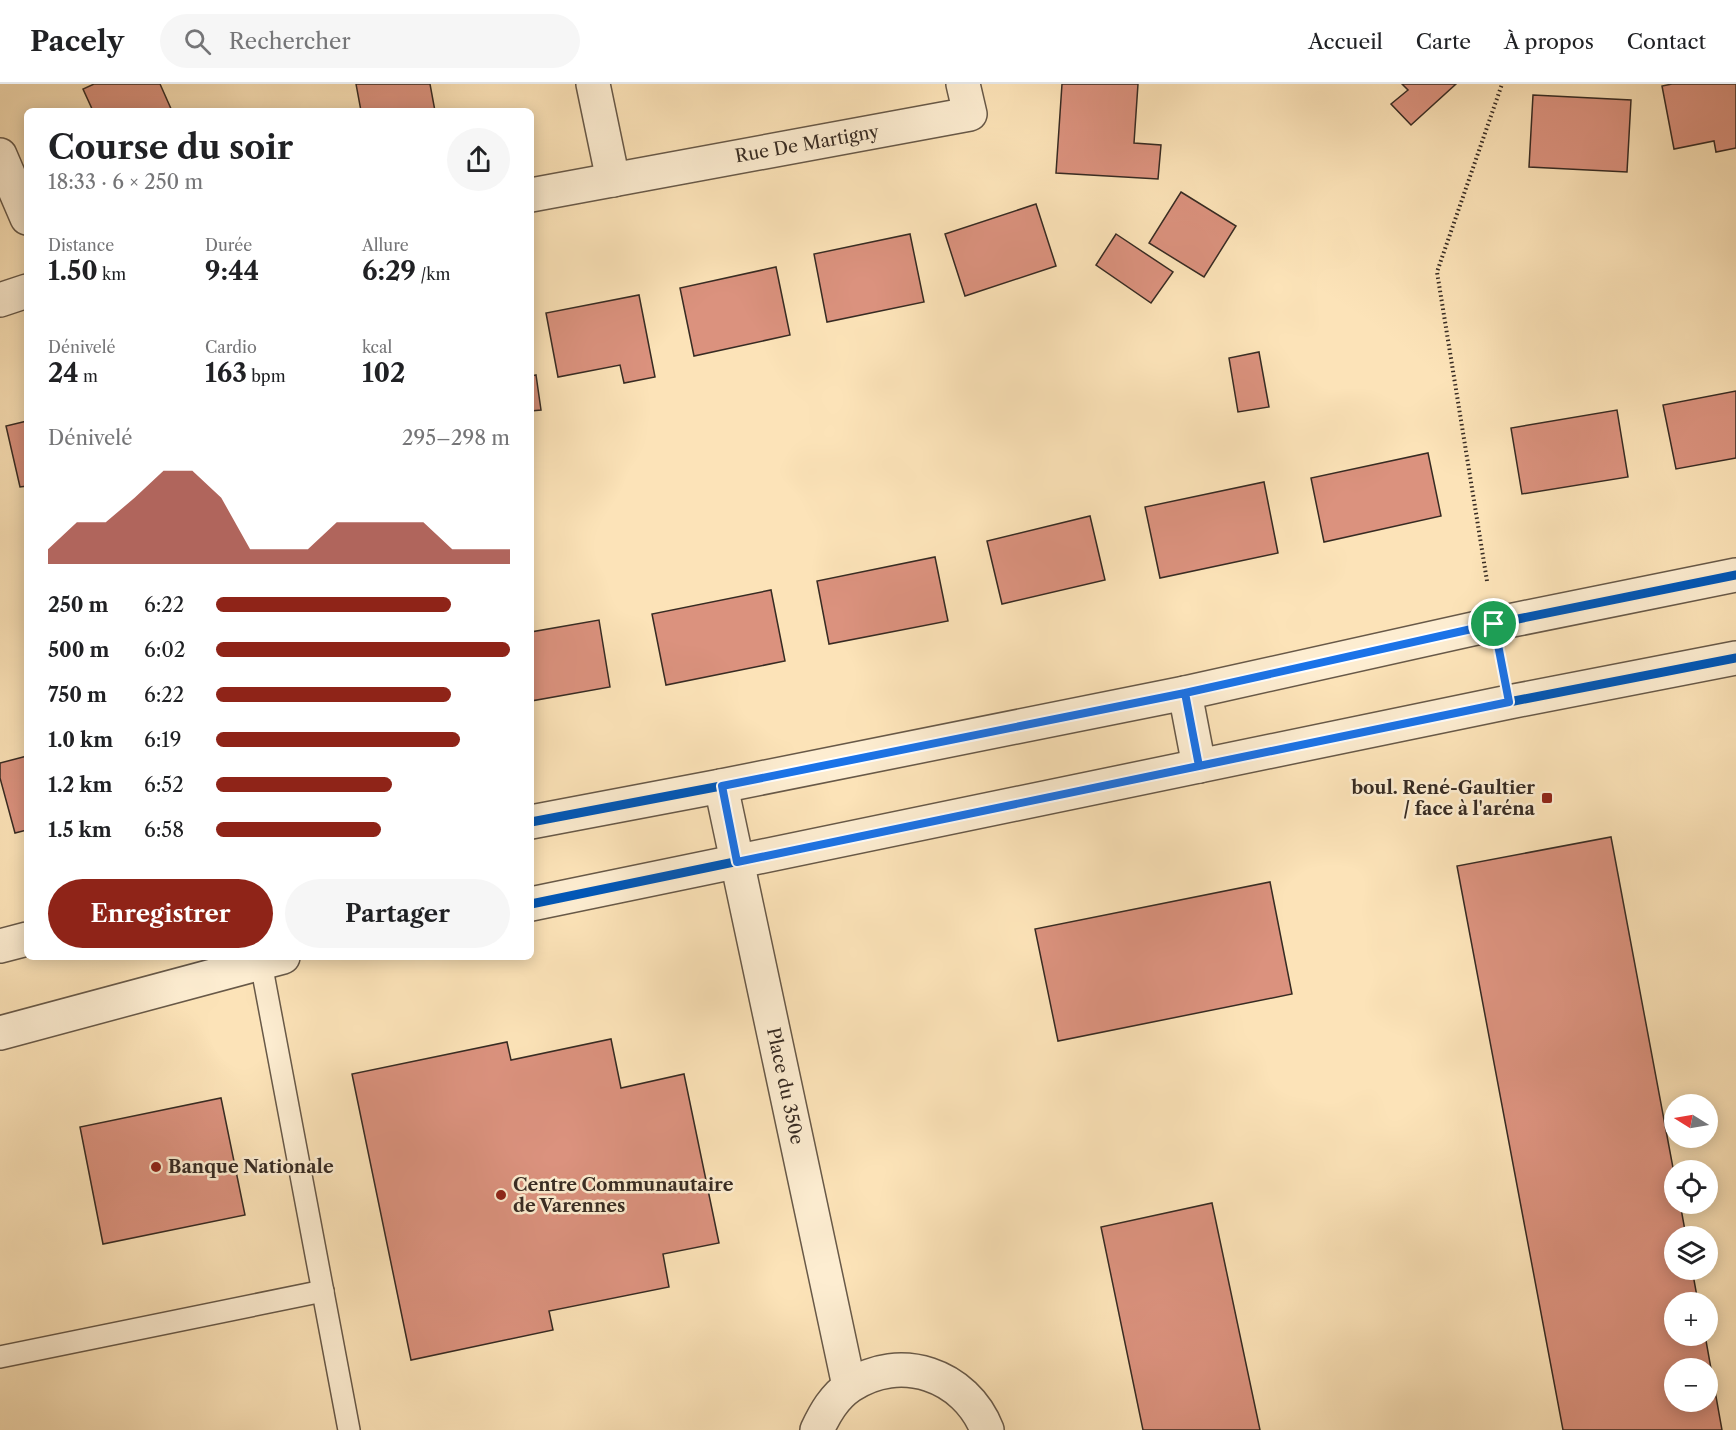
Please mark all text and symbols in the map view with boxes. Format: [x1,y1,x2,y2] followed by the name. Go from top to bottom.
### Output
[160,14,580,68] search box
[30,24,124,58] text: Pacely
[181,25,214,58] icon: search
[229,28,351,55] text: Rechercher
[1308,29,1383,54] text: Accueil
[1416,29,1471,54] text: Carte
[1504,29,1594,54] text: À propos
[1627,29,1706,54] text: Contact
[733,120,882,167] street label: Rue De Martigny
[48,127,293,168] text: Course du soir
[447,128,510,191] button: share
[48,170,203,194] text: 18:33 · 6 × 250 m
[48,235,114,255] text: Distance
[205,235,252,255] text: Durée
[362,235,409,255] text: Allure
[48,255,98,287] text: 1.50
[205,255,259,287] text: 9:44
[362,255,416,287] text: 6:29
[98,264,126,284] text: km
[416,264,450,284] text: /km
[48,337,116,357] text: Dénivelé
[205,337,257,357] text: Cardio
[362,337,392,357] text: kcal
[48,357,79,389] text: 24
[205,357,247,389] text: 163
[362,357,405,389] text: 102
[79,366,98,386] text: m
[247,366,286,386] text: bpm
[48,426,132,450] text: Dénivelé
[402,426,510,450] text: 295–298 m
[48,593,109,617] text: 250 m
[144,593,184,617] text: 6:22
[1468,598,1519,649] pin
[1477,607,1510,640] icon: arrive
[48,638,109,662] text: 500 m
[144,638,186,662] text: 6:02
[48,683,107,707] text: 750 m
[144,683,184,707] text: 6:22
[48,728,113,752] text: 1.0 km
[144,728,181,752] text: 6:19
[48,773,112,797] text: 1.2 km
[144,773,184,797] text: 6:52
[1350,777,1536,820] place label: boul. René-Gaultier / face à l'aréna
[1540,791,1554,805] marker: boul. René-Gaultier / face à l'aréna
[48,818,112,842] text: 1.5 km
[144,818,184,842] text: 6:58
[48,879,273,948] button: Enregistrer
[285,879,510,948] button: Partager
[762,1025,808,1147] street label: Place du 350e
[1664,1094,1718,1148] north arrow
[1664,1094,1718,1412] map controls
[168,1156,334,1178] place label: Banque Nationale
[149,1160,163,1174] marker: Banque Nationale
[1664,1160,1718,1214] button: locate
[513,1174,734,1217] place label: Centre Communautaire de Varennes
[494,1188,508,1202] marker: Centre Communautaire de Varennes
[1664,1226,1718,1280] button: layers
[1664,1292,1718,1346] button: +
[1664,1358,1718,1412] button: −

